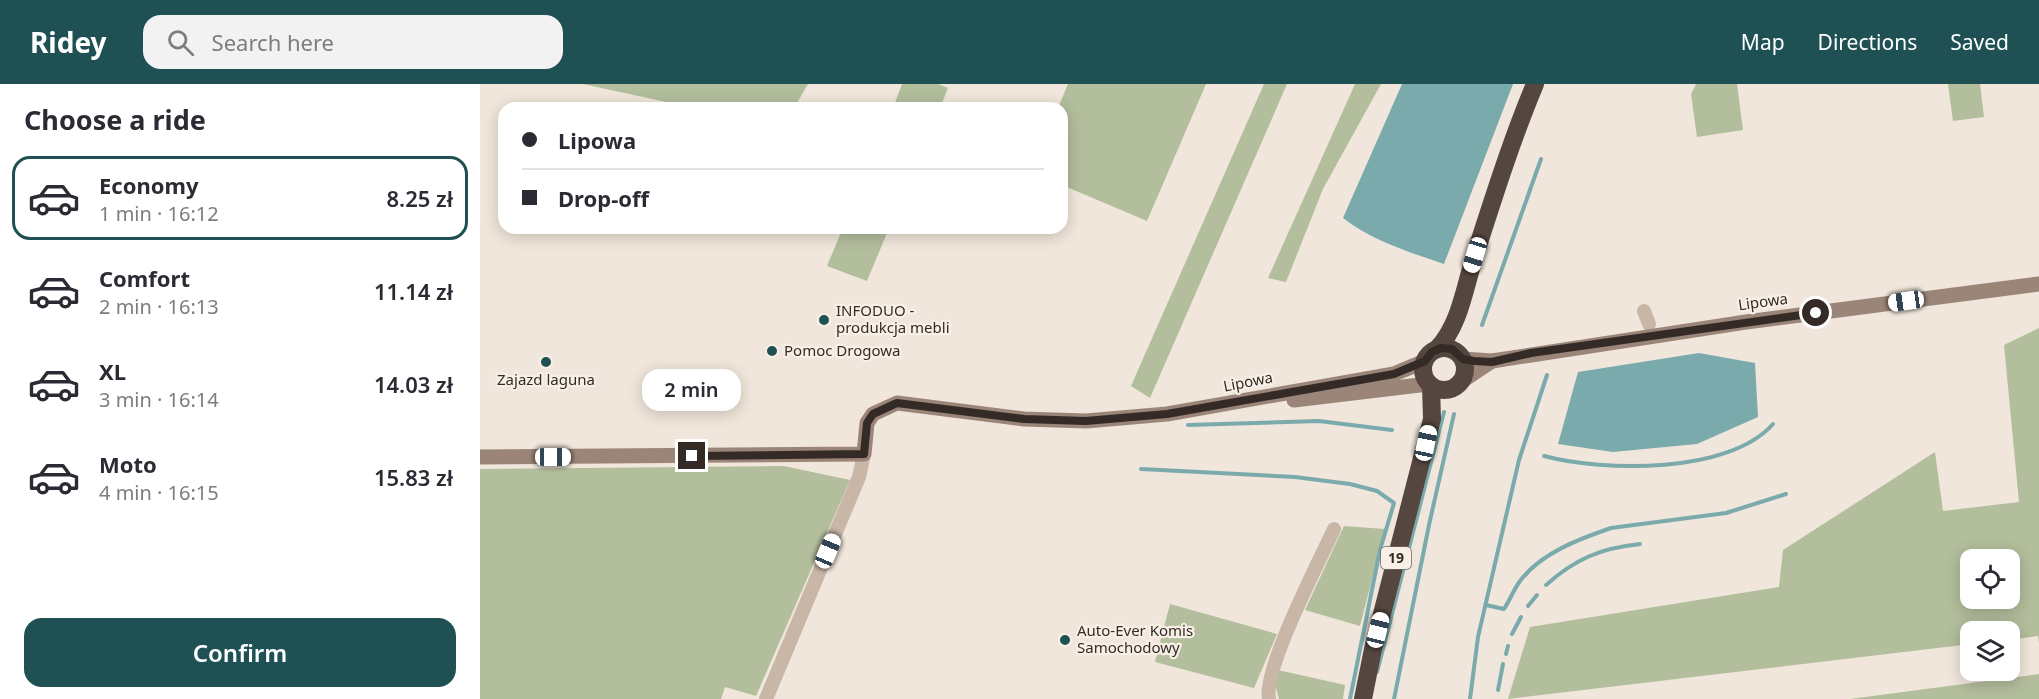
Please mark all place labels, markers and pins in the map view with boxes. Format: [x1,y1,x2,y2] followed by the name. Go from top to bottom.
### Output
[836,300,950,337] place label: INFODUO - produkcja mebli
[817,313,831,327] marker: INFODUO - produkcja mebli
[784,340,900,360] place label: Pomoc Drogowa
[765,344,779,358] marker: Pomoc Drogowa
[539,355,553,369] marker: Zajazd laguna
[497,369,595,389] place label: Zajazd laguna
[1077,620,1193,657] place label: Auto-Ever Komis Samochodowy
[1058,633,1072,647] marker: Auto-Ever Komis Samochodowy

